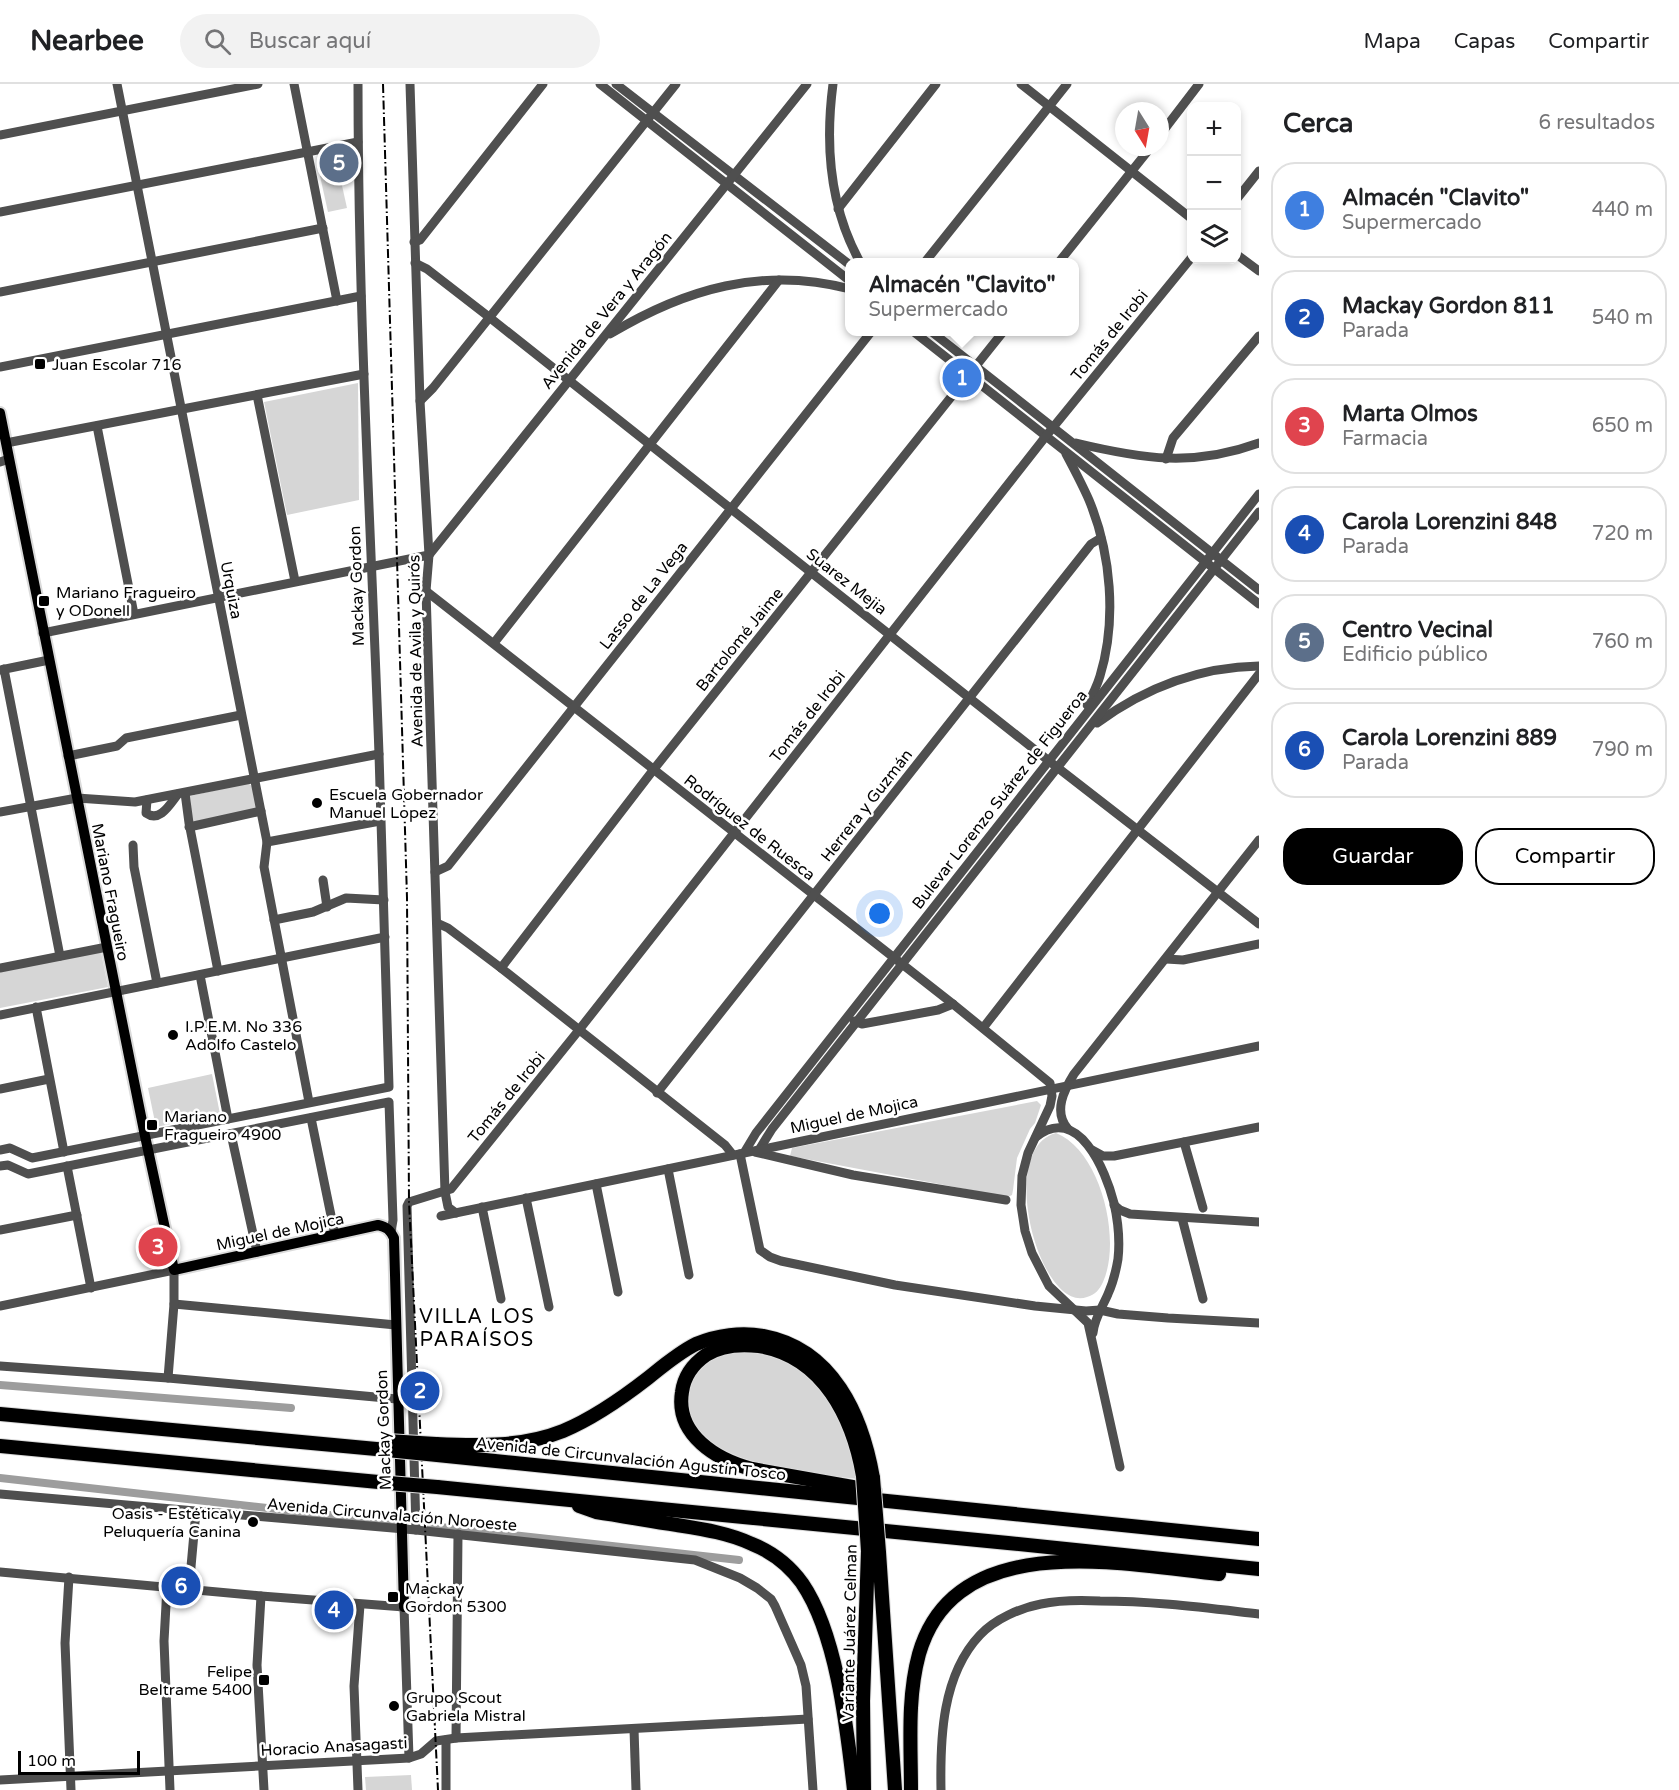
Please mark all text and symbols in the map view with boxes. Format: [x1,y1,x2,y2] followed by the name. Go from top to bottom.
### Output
[180,14,600,68] search box
[30,24,144,58] text: Nearbee
[201,25,234,58] icon: search
[249,28,371,54] text: Buscar aquí
[1364,29,1421,54] text: Mapa
[1454,29,1515,54] text: Capas
[1548,29,1649,54] text: Compartir
[1115,102,1169,156] north arrow
[1187,102,1241,264] map controls
[1187,102,1241,156] button: +
[1283,108,1353,139] text: Cerca
[1539,111,1655,135] text: 6 resultados
[320,140,358,185] pin: 5
[1187,156,1241,210] button: −
[1342,185,1529,211] text: Almacén "Clavito"
[1298,198,1311,222] text: 1
[1592,198,1653,222] text: 440 m
[1187,210,1241,264] button: layers
[1342,211,1482,235] text: Supermercado
[537,228,677,393] street label: Avenida de Vera y Aragón
[845,258,1079,336] popup
[868,272,1056,298] text: Almacén "Clavito"
[1067,286,1153,385] street label: Tomás de Irobi
[1342,293,1555,319] text: Mackay Gordon 811
[868,298,1008,322] text: Supermercado
[1298,306,1311,330] text: 2
[1592,306,1653,330] text: 540 m
[1342,319,1409,343] text: Parada
[52,355,182,375] place label: Juan Escolar 716
[942,356,982,400] pin: 1
[33,357,47,371] marker: Juan Escolar 716
[1342,401,1478,427] text: Marta Olmos
[1298,414,1311,438] text: 3
[1592,414,1653,438] text: 650 m
[1342,427,1428,451] text: Farmacia
[1342,509,1557,535] text: Carola Lorenzini 848
[1298,522,1311,546] text: 4
[1592,522,1653,546] text: 720 m
[345,525,369,646] street label: Mackay Gordon
[1342,535,1409,559] text: Parada
[595,538,692,654] street label: Lasso de La Vega
[802,544,891,619] street label: Suarez Mejia
[404,554,428,747] street label: Avenida de Avila y Quirós
[216,560,246,621] street label: Urquiza
[56,583,196,621] place label: Mariano Fragueiro y ODonell
[692,584,788,696] street label: Bartolomé Jaime
[37,594,51,608] marker: Mariano Fragueiro y ODonell
[1342,617,1493,643] text: Centro Vecinal
[1298,630,1311,654] text: 5
[1592,630,1653,654] text: 760 m
[1342,643,1488,667] text: Edificio público
[766,667,850,767] street label: Tomás de Irobi
[908,686,1092,913] street label: Bulevar Lorenzo Suárez de Figueroa
[1342,725,1557,751] text: Carola Lorenzini 889
[1298,738,1311,762] text: 6
[1592,738,1653,762] text: 790 m
[817,745,917,866] street label: Herrera y Guzmán
[1342,751,1409,775] text: Parada
[680,770,819,885] street label: Rodríguez de Ruesca
[329,785,484,823] place label: Escuela Gobernador Manuel Lopez
[310,796,324,810] marker: Escuela Gobernador Manuel Lopez
[87,822,133,963] street label: Mariano Fragueiro
[1283,828,1463,885] button: Guardar
[1475,828,1655,885] button: Compartir
[865,899,894,928] your location
[185,1017,302,1055] place label: I.P.E.M. No 336 Adolfo Castelo
[166,1028,180,1042] marker: I.P.E.M. No 336 Adolfo Castelo
[464,1048,550,1147] street label: Tomás de Irobi
[788,1092,920,1138] street label: Miguel de Mojica
[164,1107,281,1145] place label: Mariano Fragueiro 4900
[145,1118,159,1132] marker: Mariano Fragueiro 4900
[214,1209,346,1255] street label: Miguel de Mojica
[138,1224,178,1270] pin: 3
[419,1305,535,1352] district label: VILLA LOS PARAÍSOS
[400,1368,440,1414] pin: 2
[372,1369,396,1490] street label: Mackay Gordon
[475,1433,787,1485] street label: Avenida de Circunvalación Agustín Tosco
[266,1494,518,1536] street label: Avenida Circunvalación Noroeste
[103,1504,241,1542] place label: Oasis - Estética y Peluquería Canina
[246,1515,260,1529] marker: Oasis - Estética y Peluquería Canina
[838,1544,862,1722] street label: Variante Juárez Celman
[162,1564,201,1608] pin: 6
[405,1579,507,1617] place label: Mackay Gordon 5300
[314,1588,354,1633] pin: 4
[386,1590,400,1604] marker: Mackay Gordon 5300
[139,1662,252,1700] place label: Felipe Beltrame 5400
[257,1673,271,1687] marker: Felipe Beltrame 5400
[406,1688,526,1726] place label: Grupo Scout Gabriela Mistral
[387,1699,401,1713] marker: Grupo Scout Gabriela Mistral
[260,1733,408,1761] street label: Horacio Anasagasti
[18,1748,140,1776] scale bar
[27,1751,76,1771] text: 100 m

